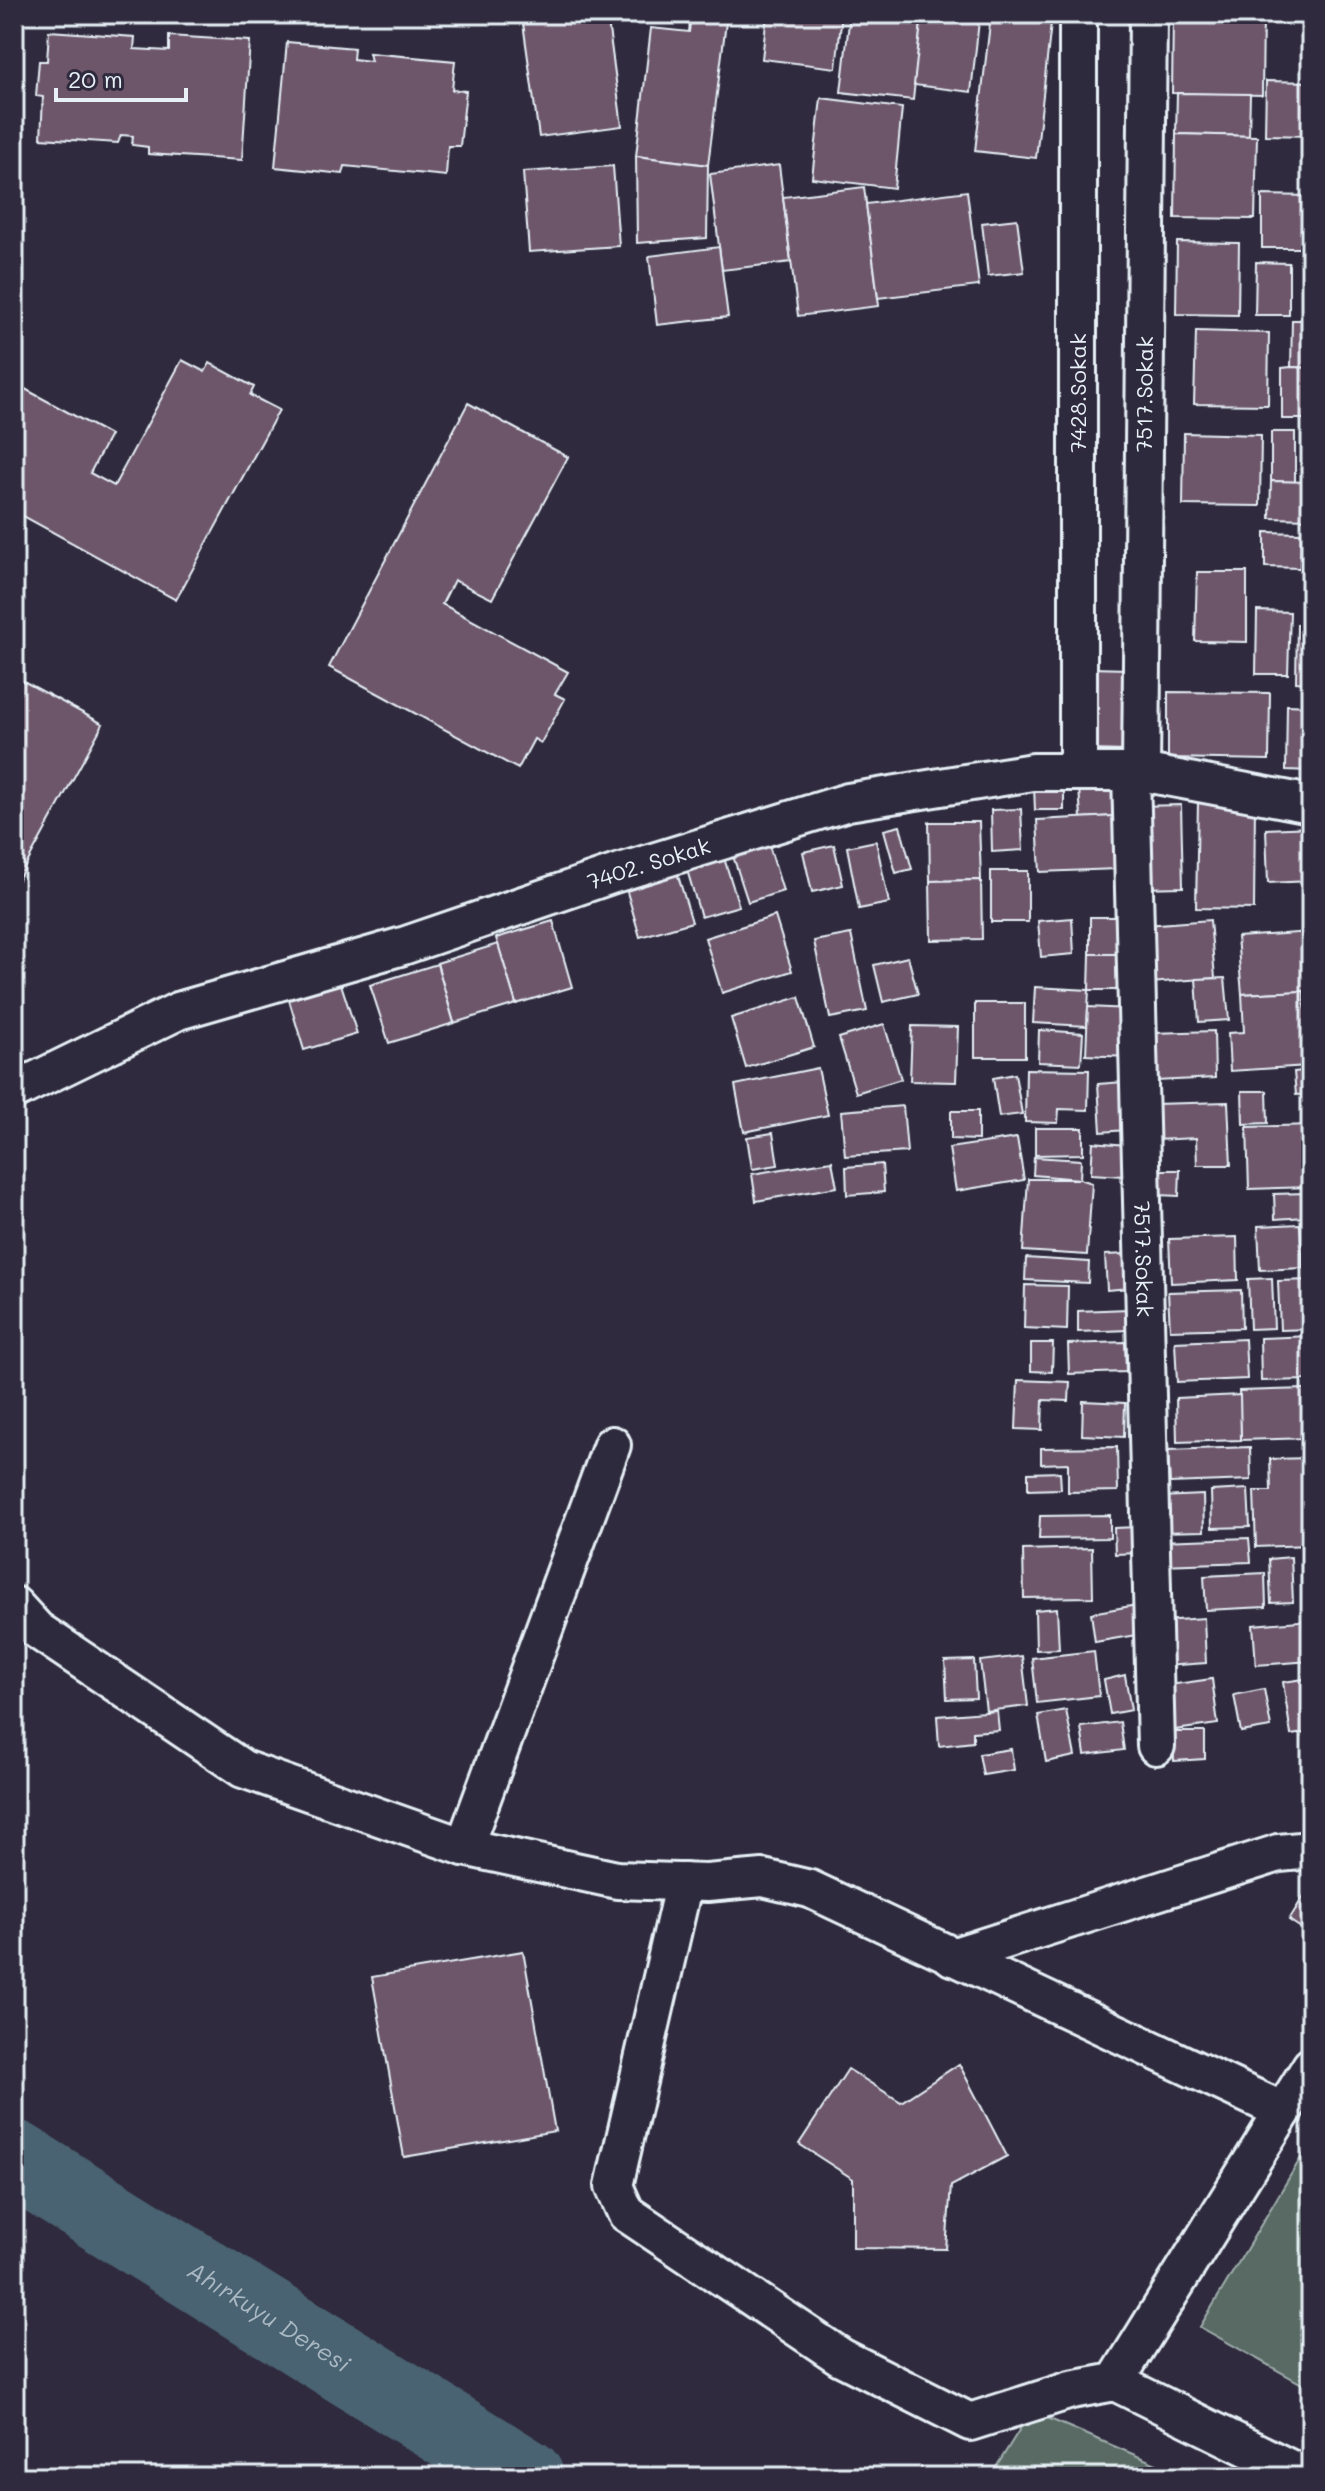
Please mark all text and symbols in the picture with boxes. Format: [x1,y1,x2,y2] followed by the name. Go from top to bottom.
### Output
[56,52,186,102] scale bar
[68,63,123,94] text: 20 m
[1063,333,1092,453] street label: 7428.Sokak
[1129,336,1159,452] street label: 7517.Sokak
[583,830,714,896] street label: 7402. Sokak
[1128,1200,1160,1317] street label: 7517.Sokak
[182,2254,357,2379] water label: Ahırkuyu Deresi

